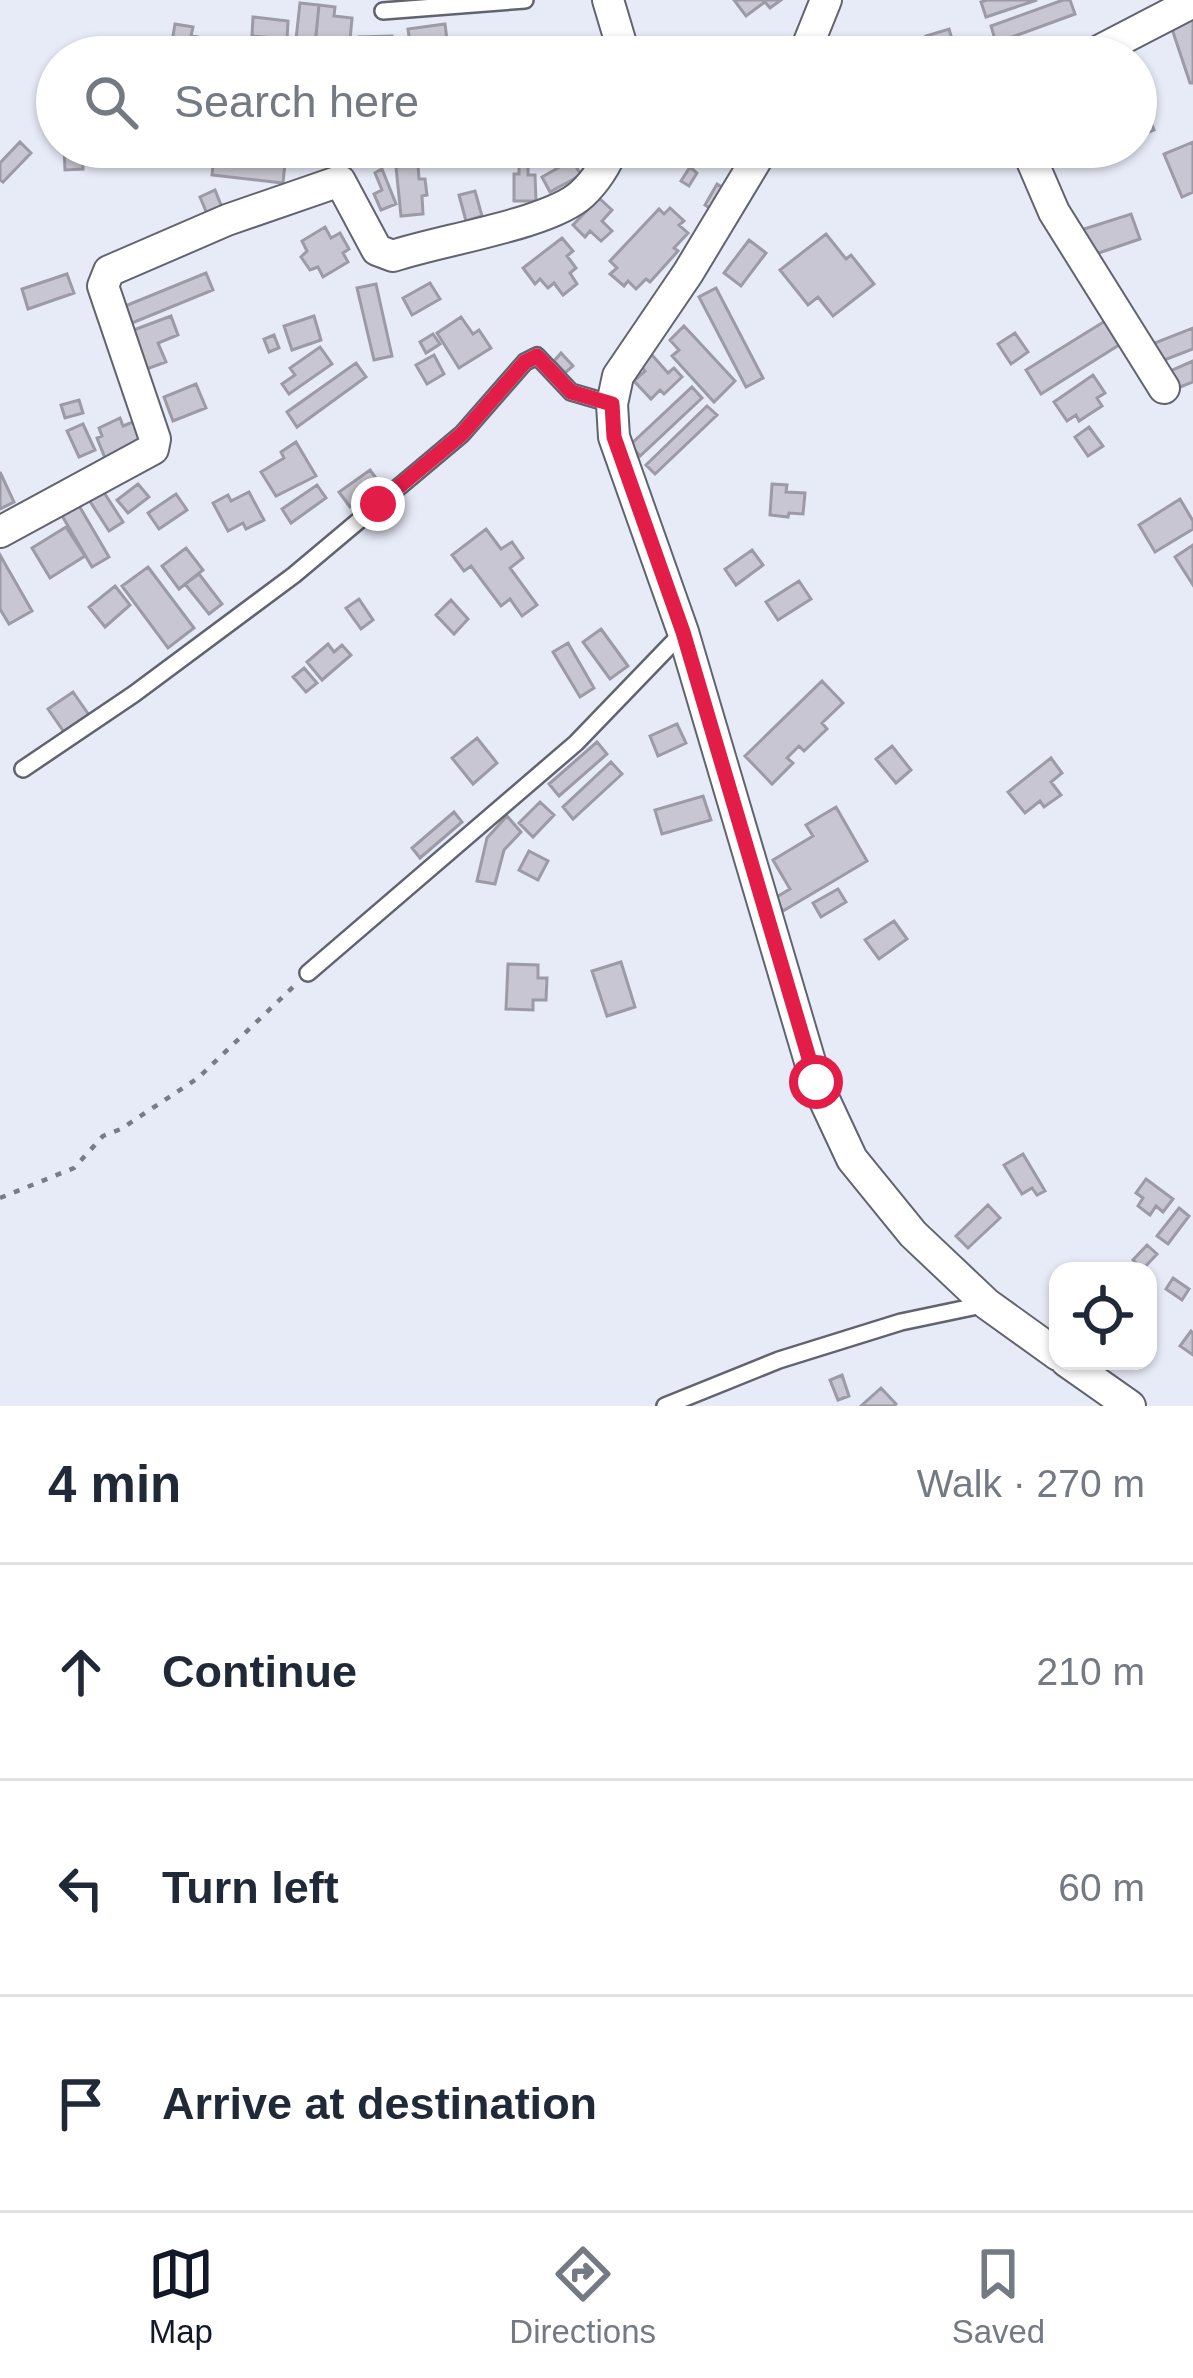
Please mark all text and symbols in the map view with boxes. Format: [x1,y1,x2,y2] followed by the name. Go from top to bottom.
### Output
[36,36,1157,168] search box
[78,69,144,135] icon: search
[174,76,419,127] text: Search here
[351,477,405,531] route end
[789,1055,843,1109] route start
[1049,1262,1157,1370] map controls
[1049,1262,1157,1370] button: locate
[48,1456,181,1513] text: 4 min
[917,1462,1145,1505] text: Walk · 270 m
[48,1639,114,1705] icon: ahead
[162,1646,357,1697] text: Continue
[1037,1650,1145,1693] text: 210 m
[48,1855,114,1921] icon: left
[162,1862,339,1913] text: Turn left
[1058,1866,1145,1909] text: 60 m
[48,2071,114,2137] icon: arrive
[162,2078,597,2129] text: Arrive at destination
[148,2241,214,2351] tab: Map
[509,2241,656,2351] tab: Directions
[952,2241,1045,2351] tab: Saved

